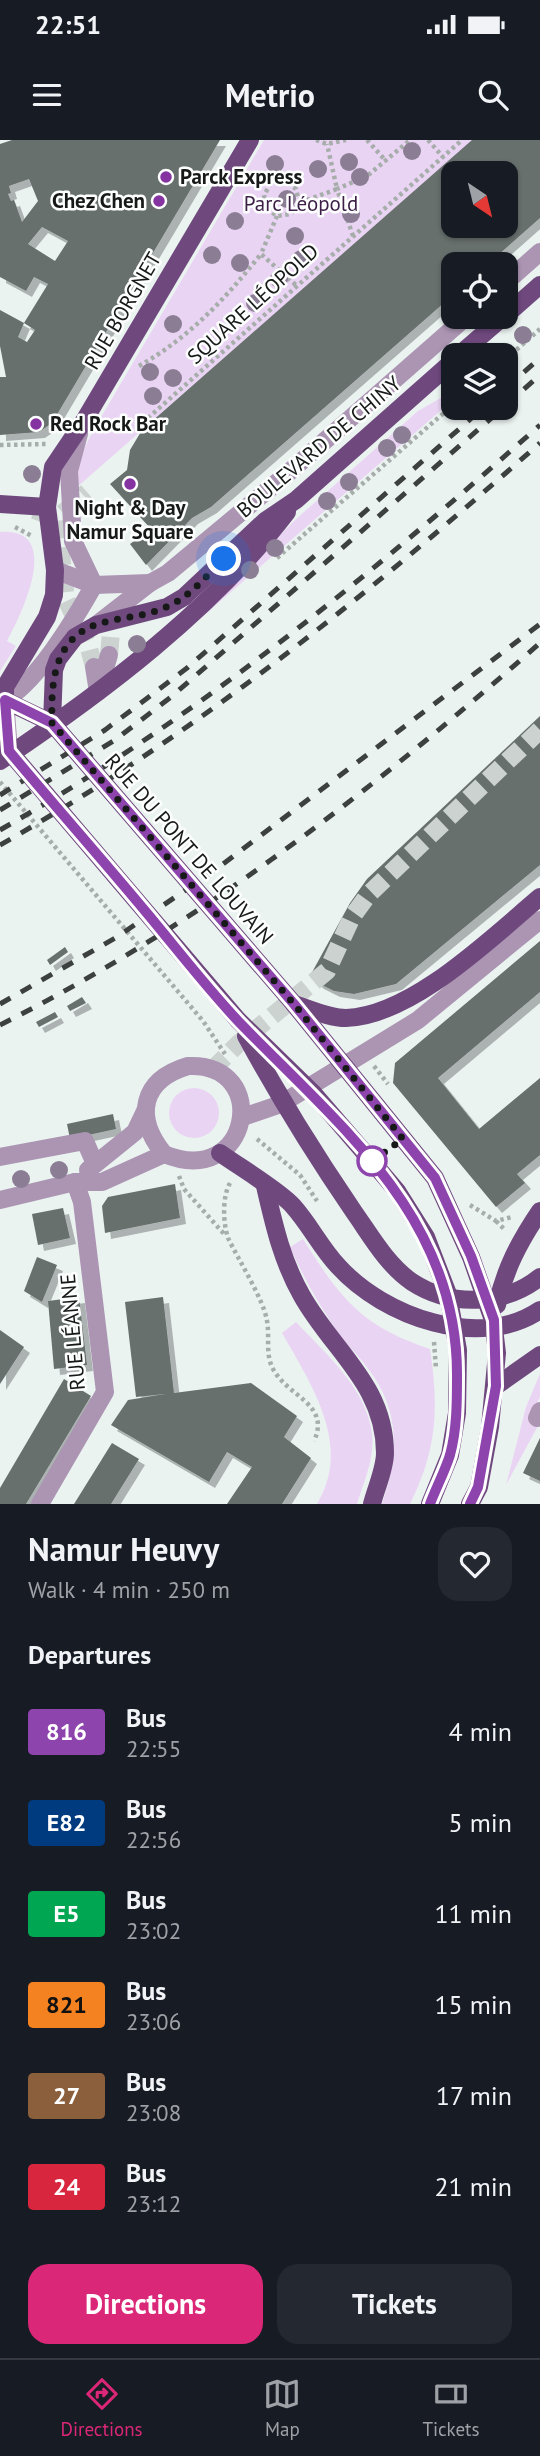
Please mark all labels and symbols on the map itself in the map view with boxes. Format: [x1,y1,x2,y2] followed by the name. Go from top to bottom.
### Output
[441,161,518,238] north arrow
[180,163,303,190] place label: Parck Express
[158,169,174,185] marker: Parck Express
[52,187,145,214] place label: Chez Chen
[244,190,358,217] park label: Parc Léopold
[151,193,167,209] marker: Chez Chen
[181,237,324,370] street label: SQUARE LÉOPOLD
[78,247,167,374] street label: RUE BORGNET
[231,370,407,523] street label: BOULEVARD DE CHINY
[50,410,167,437] place label: Red Rock Bar
[28,416,44,432] marker: Red Rock Bar
[122,476,138,492] marker: Night & Day Namur Square
[66,494,194,545] place label: Night & Day Namur Square
[206,541,241,576] your location
[99,748,280,950] street label: RUE DU PONT DE LOUVAIN
[357,1146,387,1176] unlabelled marker
[54,1273,91,1391] street label: RUE LÉANNE

